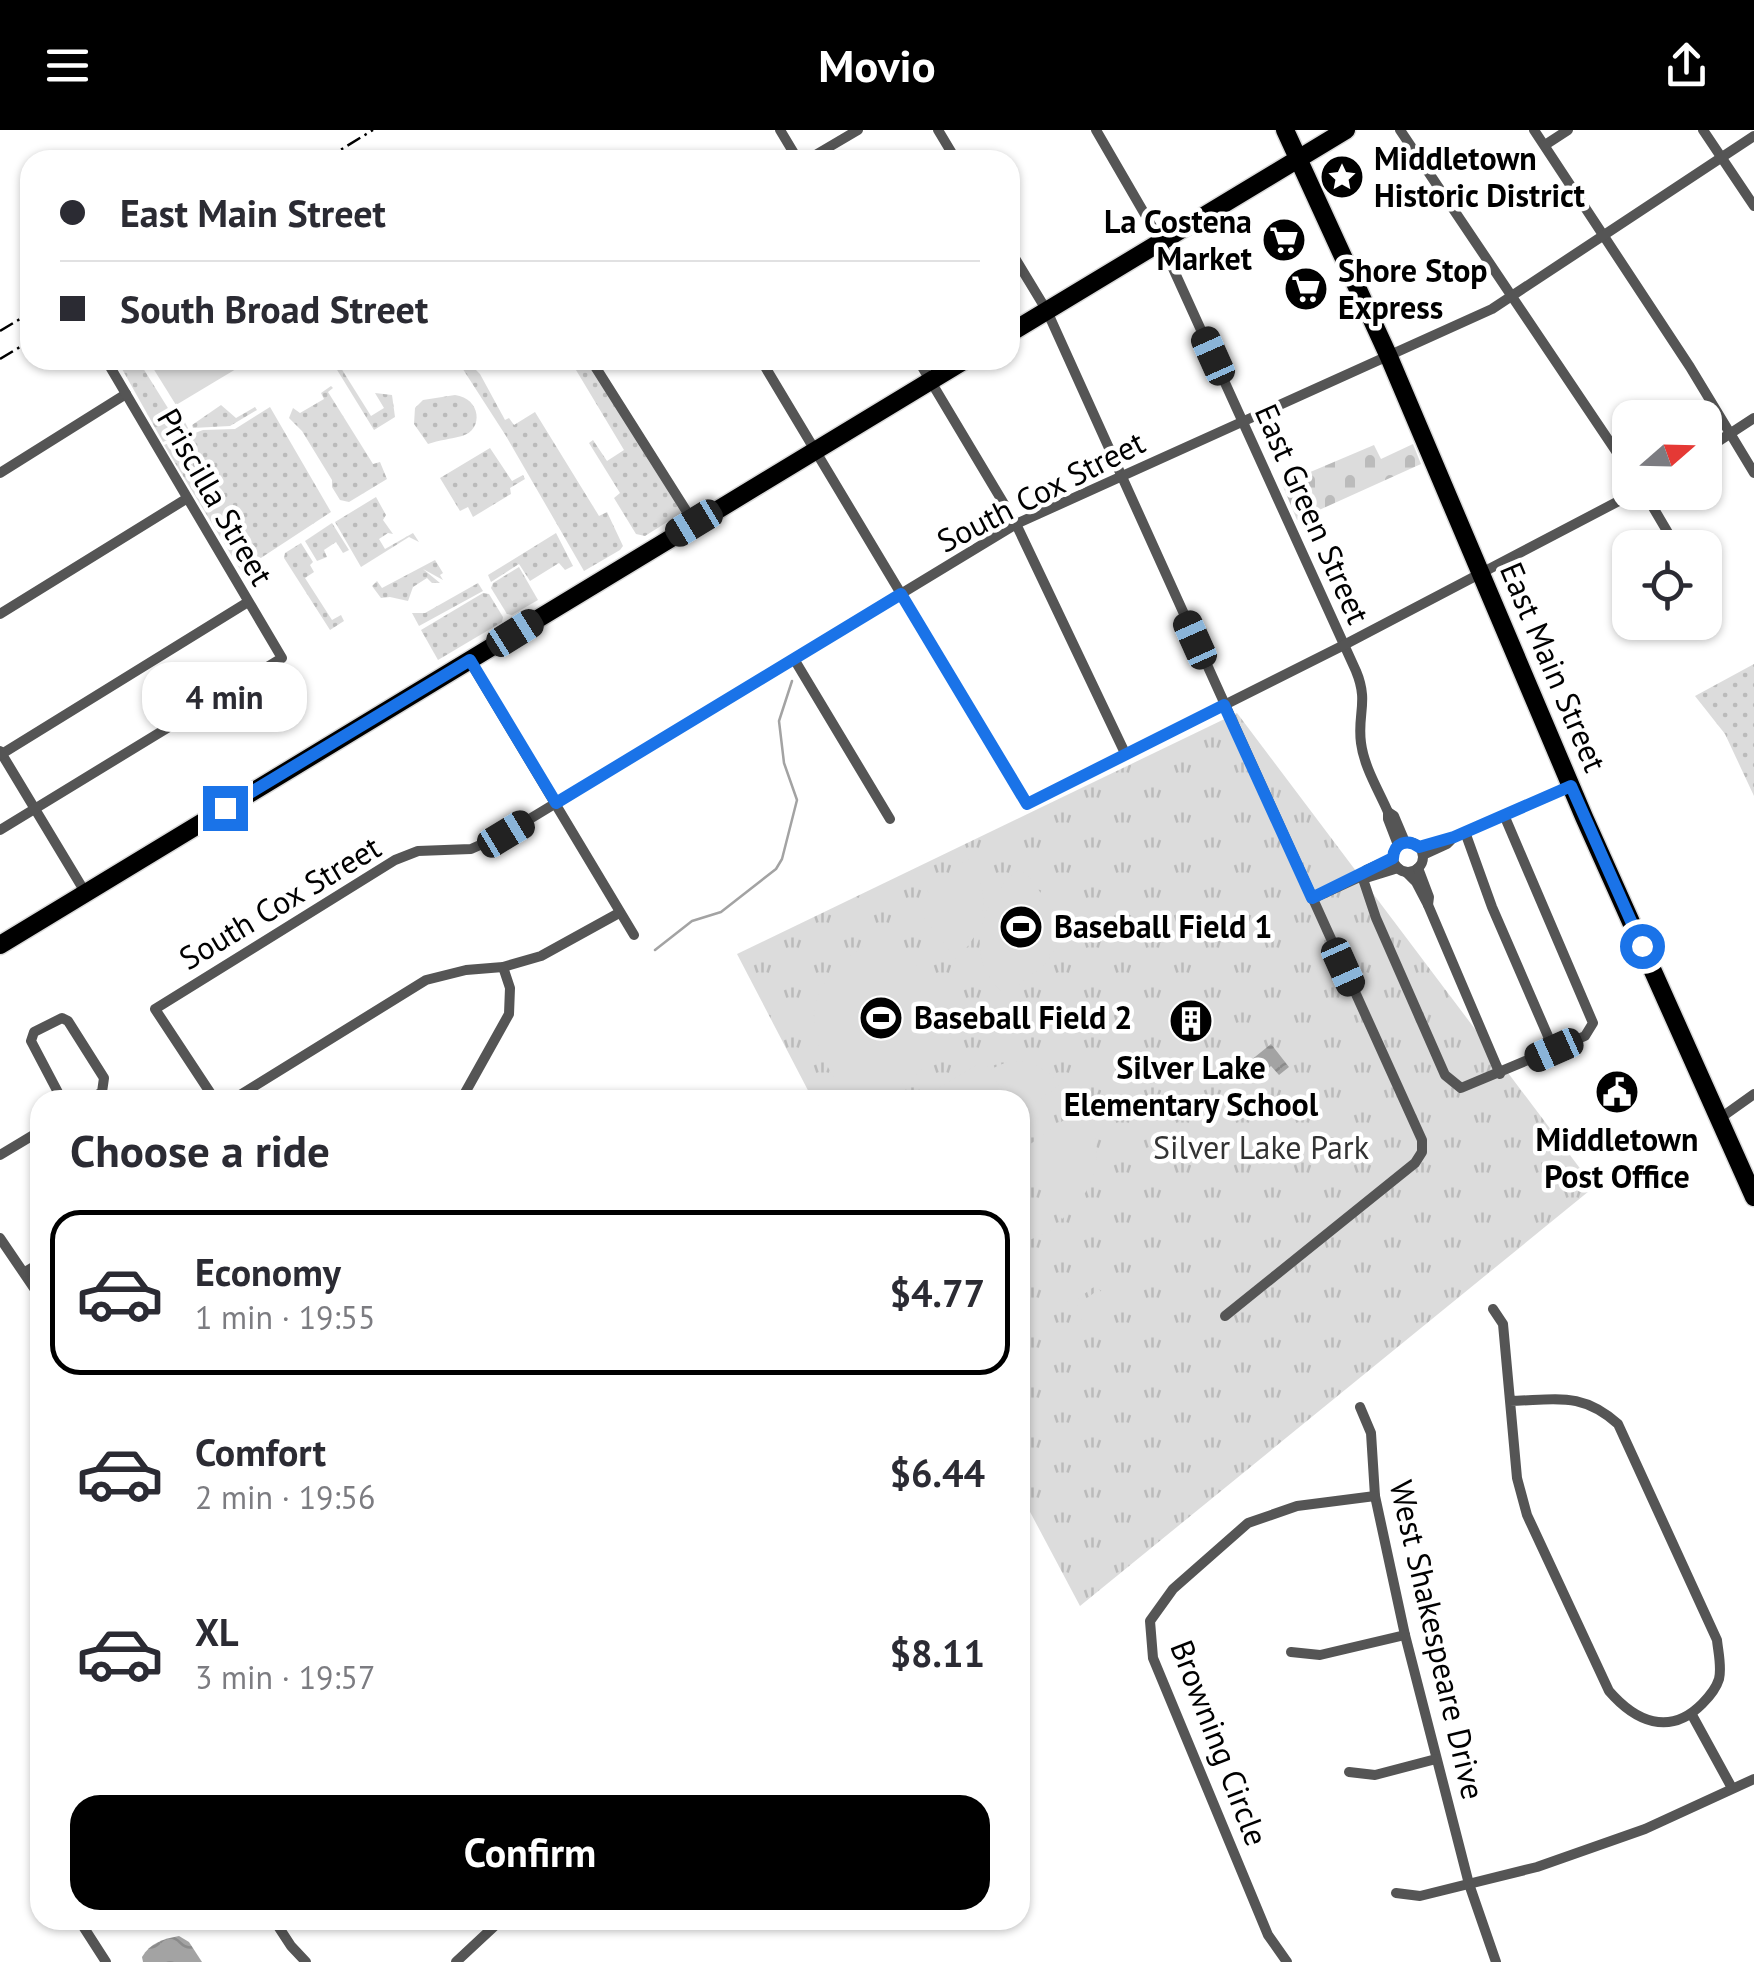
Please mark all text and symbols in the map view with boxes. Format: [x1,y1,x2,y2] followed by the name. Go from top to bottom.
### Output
[818,36,936,94] text: Movio
[40,38,95,93] icon: menu
[1659,38,1714,93] icon: share
[1374,137,1586,216] place label: Middletown Historic District
[1319,154,1365,200] place icon: Middletown Historic District
[120,188,386,237] text: East Main Street
[1104,200,1253,279] place label: La Costena Market
[1261,217,1307,263] supermarket icon: La Costena Market
[1338,249,1488,328] place label: Shore Stop Express
[1283,266,1329,312] supermarket icon: Shore Stop Express
[120,284,428,333] text: South Broad Street
[1187,322,1239,390] car
[1246,397,1380,630] street label: East Green Street
[148,400,284,593] street label: Priscilla Street
[1612,400,1722,510] north arrow
[1612,400,1722,640] map controls
[930,421,1152,561] street label: South Cox Street
[661,495,727,551] car
[1612,530,1722,640] button: locate
[1491,556,1617,778] street label: East Main Street
[482,604,548,662] car
[1169,606,1221,674] car
[142,663,308,733] callout: 4 min
[185,676,264,718] text: 4 min
[203,786,248,831] route end
[473,806,539,862] car
[171,825,388,979] street label: South Cox Street
[998,904,1044,950] sports icon: Baseball Field 1
[1054,905,1273,947] place label: Baseball Field 1
[1620,924,1665,969] route start
[1317,933,1369,1001] car
[858,995,904,1041] sports icon: Baseball Field 2
[914,996,1133,1038] place label: Baseball Field 2
[1168,998,1214,1044] building icon: Silver Lake Elementary School
[1520,1024,1588,1076] car
[1064,1046,1319,1125] place label: Silver Lake Elementary School
[1594,1069,1640,1115] public building icon: Middletown Post Office
[1536,1118,1698,1197] place label: Middletown Post Office
[70,1121,330,1179] text: Choose a ride
[1153,1126,1370,1168] park label: Silver Lake Park
[195,1247,341,1296] text: Economy
[75,1248,165,1338] icon: car
[889,1268,985,1317] text: $4.77
[195,1296,375,1338] text: 1 min · 19:55
[195,1427,326,1476] text: Comfort
[75,1428,165,1518] icon: car
[889,1448,985,1497] text: $6.44
[195,1476,375,1518] text: 2 min · 19:56
[1381,1476,1495,1803] street label: West Shakespeare Drive
[195,1607,239,1656] text: XL
[75,1608,165,1698] icon: car
[889,1628,985,1677] text: $8.11
[1161,1634,1278,1851] street label: Browning Circle
[195,1656,375,1698] text: 3 min · 19:57
[70,1795,990,1910] button: Confirm

